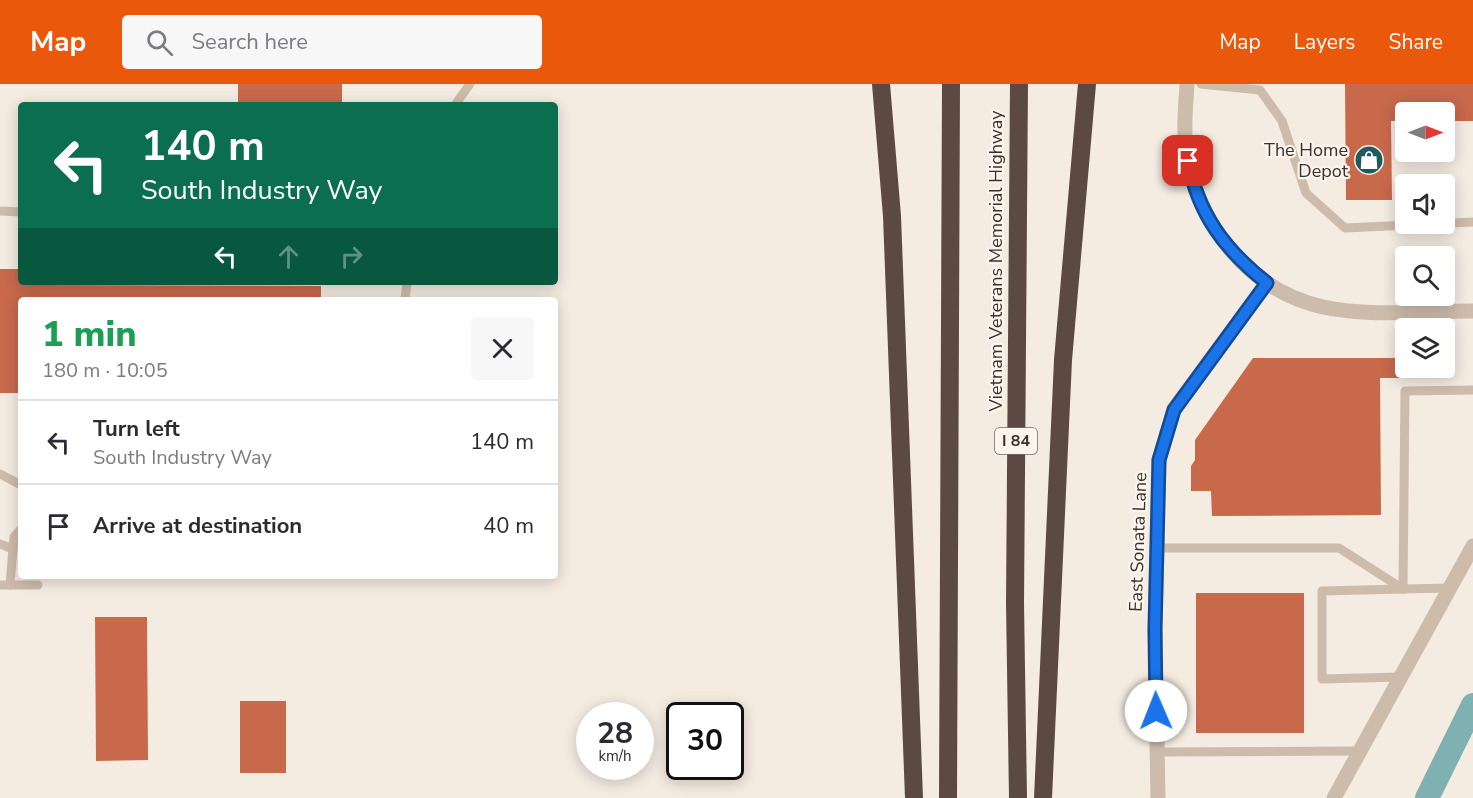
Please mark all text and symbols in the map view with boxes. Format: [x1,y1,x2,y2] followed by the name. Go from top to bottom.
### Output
[122,15,542,69] search box
[30,23,86,61] text: Map
[143,26,176,59] icon: search
[191,27,308,57] text: Search here
[1219,28,1261,56] text: Map
[1294,28,1355,56] text: Layers
[1388,28,1443,56] text: Share
[1395,102,1455,162] north arrow
[1395,102,1455,378] map controls
[984,110,1008,413] street label: Vietnam Veterans Memorial Highway
[141,118,265,175] text: 140 m
[42,126,120,204] icon: left
[1162,135,1213,186] pin
[1264,138,1349,183] place label: The Home Depot
[1171,144,1204,177] icon: arrive
[1353,144,1385,176] shop icon: The Home Depot
[141,172,382,209] text: South Industry Way
[1395,174,1455,234] button: sound
[209,240,242,273] icon: left
[272,240,305,273] icon: ahead
[335,240,368,273] icon: right
[1395,246,1455,306] button: search
[42,310,137,359] text: 1 min
[471,317,534,380] button: close
[1395,318,1455,378] button: layers
[42,357,168,384] text: 180 m · 10:05
[93,414,180,444] text: Turn left
[42,426,75,459] icon: left
[470,427,534,457] text: 140 m
[995,428,1037,454] road number: I 84
[93,444,272,471] text: South Industry Way
[1124,472,1152,612] street label: East Sonata Lane
[42,510,75,543] icon: arrive
[93,511,302,541] text: Arrive at destination
[483,511,534,541] text: 40 m
[1124,679,1188,743] position arrow
[666,702,744,780] speed limit sign: 30
[597,713,633,754] text: 28
[598,746,632,766] text: km/h

